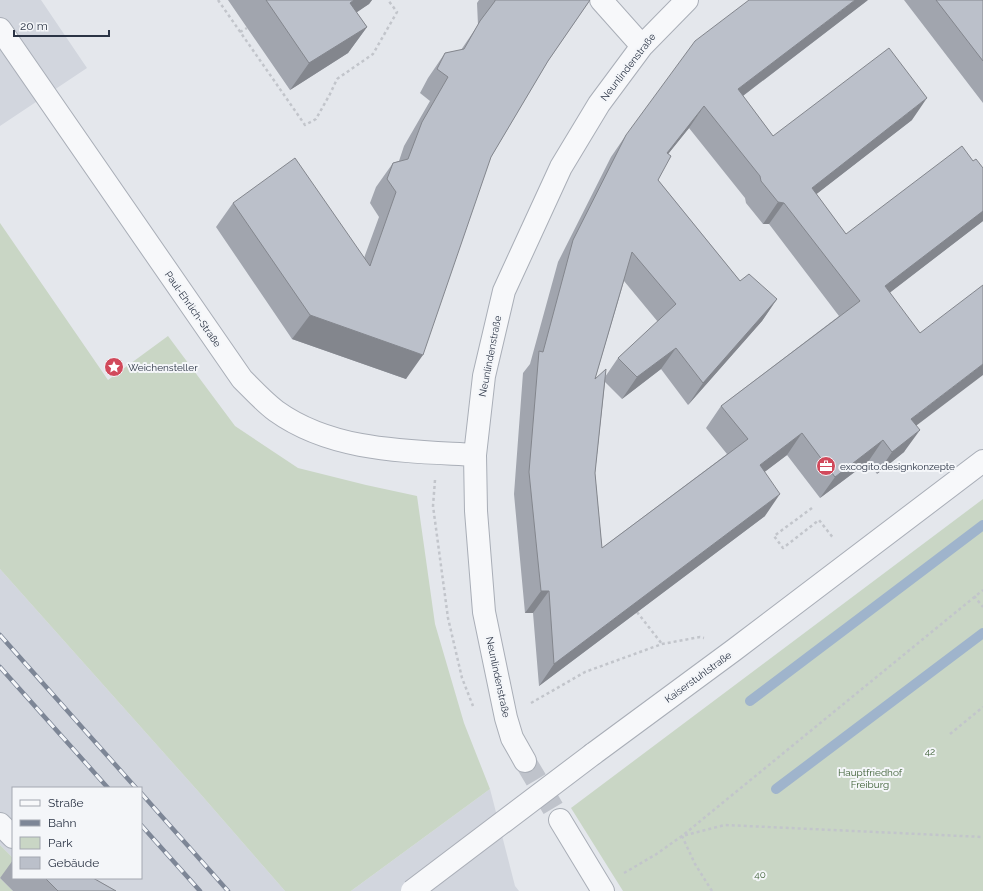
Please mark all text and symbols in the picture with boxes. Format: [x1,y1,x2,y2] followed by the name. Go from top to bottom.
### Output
[14,12,109,38] scale bar
[20,19,48,33] text: 20 m
[598,31,658,103] street label: Neunlindenstraße
[163,269,223,349] street label: Paul-Ehrlich-Straße
[477,314,503,398] street label: Neunlindenstraße
[103,356,125,378] place icon: Weichensteller
[128,362,198,373] place label: Weichensteller
[815,455,837,477] office icon: excogito.designkonzepte
[840,461,955,472] place label: excogito.designkonzepte
[484,636,512,719] street label: Neunlindenstraße
[663,649,733,705] street label: Kaiserstuhlstraße
[925,746,935,757] park label: 42
[838,767,903,790] park label: Hauptfriedhof Freiburg
[12,787,142,879] legend
[48,796,84,810] text: Straße
[48,816,77,830] text: Bahn
[48,836,73,850] text: Park
[48,856,99,870] text: Gebäude
[754,869,766,880] park label: 40

